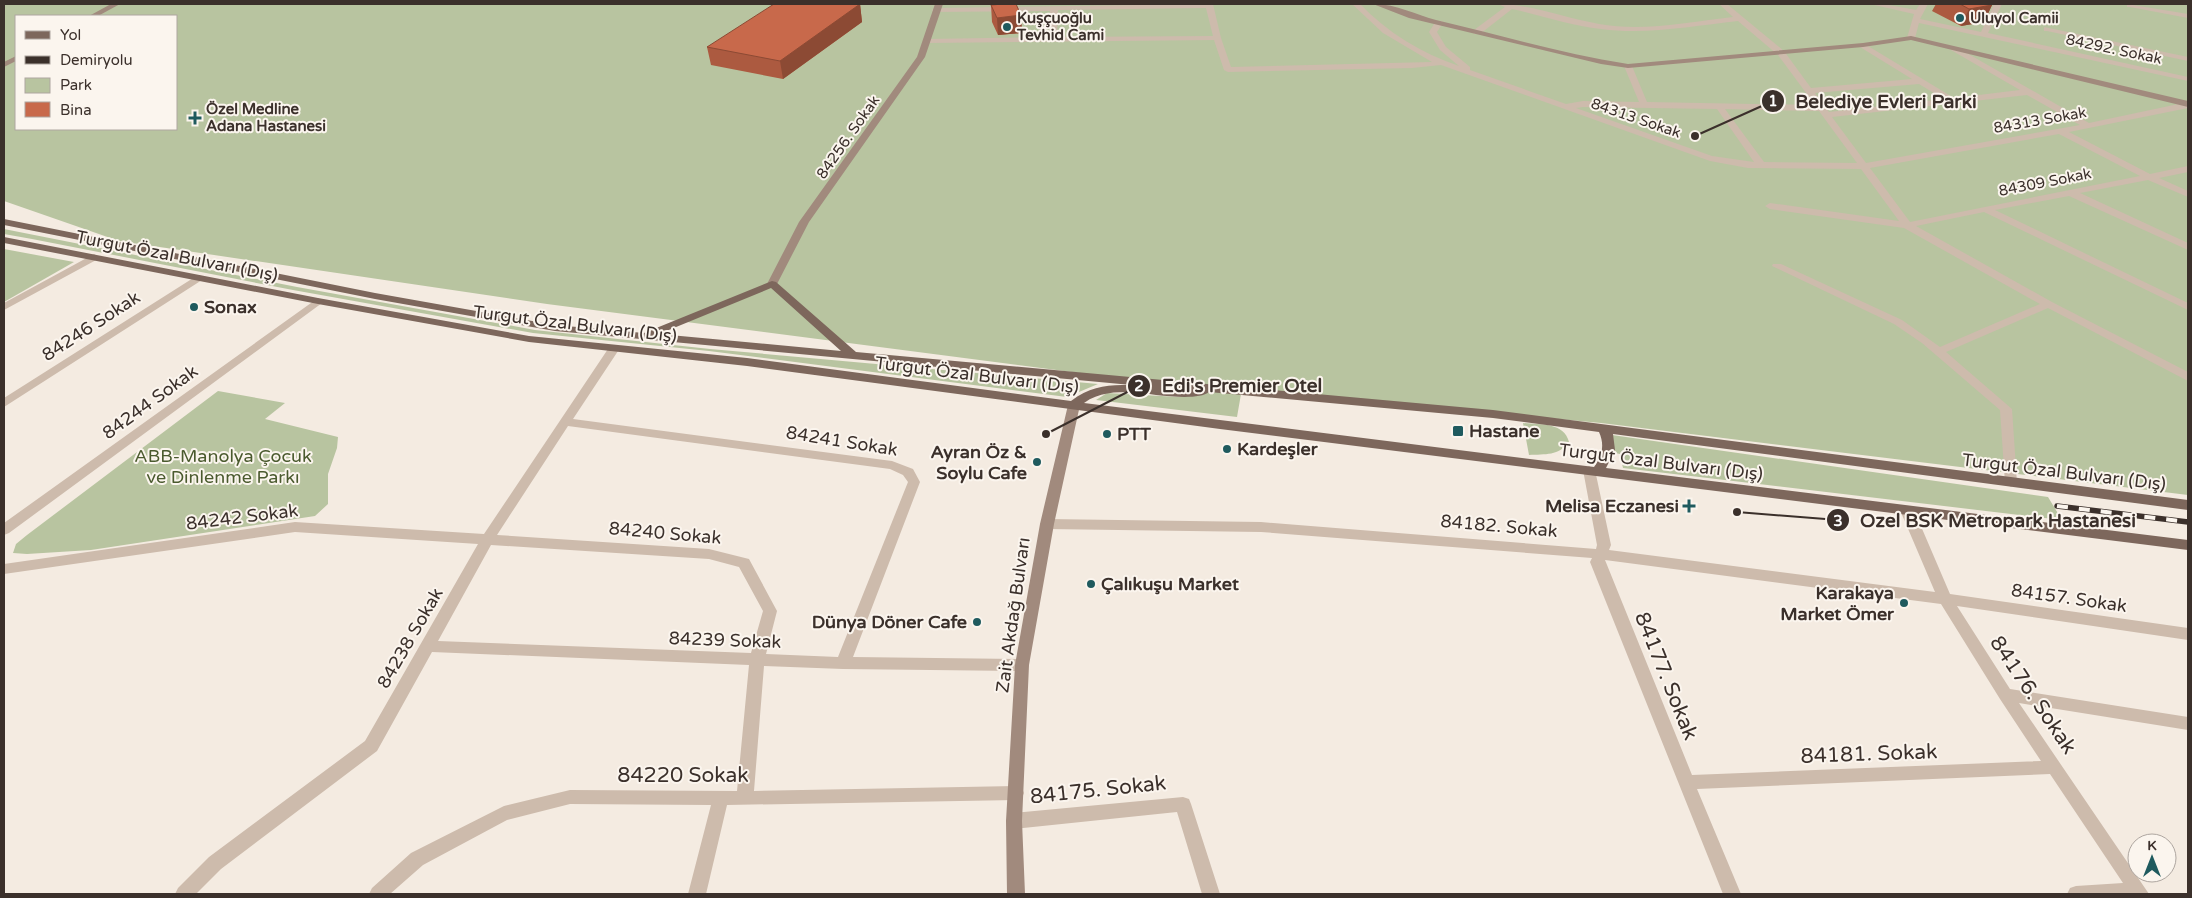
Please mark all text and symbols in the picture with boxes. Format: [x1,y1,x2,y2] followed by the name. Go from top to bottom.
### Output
[1016,9,1104,44] place label: Kuşçuoğlu Tevhid Cami
[1970,9,2059,28] place label: Uluyol Camii
[1954,12,1966,24] marker: Uluyol Camii
[15,15,178,130] legend
[1001,21,1013,33] marker: Kuşçuoğlu Tevhid Cami
[60,26,81,44] text: Yol
[2064,30,2164,68] street label: 84292. Sokak
[60,51,133,69] text: Demiryolu
[60,76,92,94] text: Park
[1760,84,1987,118] callout: Belediye Evleri Parki
[1795,91,1977,114] text: Belediye Evleri Parki
[813,92,883,182] street label: 84256. Sokak
[1768,92,1778,110] text: 1
[1589,94,1683,142] street label: 84313 Sokak
[206,100,326,135] place label: Özel Medline Adana Hastanesi
[60,101,92,119] text: Bina
[1992,103,2088,137] street label: 84313 Sokak
[188,111,202,125] marker: Özel Medline Adana Hastanesi
[1997,164,2093,200] street label: 84309 Sokak
[74,226,280,286] street label: Turgut Özal Bulvarı (Dış)
[38,286,144,366] street label: 84246 Sokak
[204,296,257,318] place label: Sonax
[188,301,200,313] marker: Sonax
[472,301,678,347] street label: Turgut Özal Bulvarı (Dış)
[874,352,1080,398] street label: Turgut Özal Bulvarı (Dış)
[98,360,202,444] street label: 84244 Sokak
[1127,369,1332,403] callout: Edi's Premier Otel
[1162,375,1322,397] text: Edi's Premier Otel
[1134,377,1144,395] text: 2
[1469,420,1539,442] place label: Hastane
[785,421,900,461] street label: 84241 Sokak
[1117,423,1152,445] place label: PTT
[1451,424,1465,438] marker: Hastane
[1101,428,1113,440] marker: PTT
[1237,438,1319,460] place label: Kardeşler
[1558,439,1764,485] street label: Turgut Özal Bulvarı (Dış)
[930,441,1027,484] place label: Ayran Öz & Soylu Cafe
[1221,443,1233,455] marker: Kardeşler
[134,445,312,488] park label: ABB-Manolya Çocuk ve Dinlenme Parkı
[1961,449,2167,495] street label: Turgut Özal Bulvarı (Dış)
[1031,456,1043,468] marker: Ayran Öz & Soylu Cafe
[1545,495,1679,517] place label: Melisa Eczanesi
[185,499,299,535] street label: 84242 Sokak
[1683,500,1695,512] marker: Melisa Eczanesi
[1825,503,2146,537] callout: Ozel BSK Metropark Hastanesi
[1440,510,1559,542] street label: 84182. Sokak
[1860,510,2136,533] text: Ozel BSK Metropark Hastanesi
[1833,512,1843,530] text: 3
[608,517,722,549] street label: 84240 Sokak
[991,536,1035,694] street label: Zait Akdağ Bulvarı
[1101,573,1239,595] place label: Çalıkuşu Market
[1085,578,1097,590] marker: Çalıkuşu Market
[2010,579,2128,617] street label: 84157. Sokak
[1780,582,1895,625] place label: Karakaya Market Ömer
[372,584,448,692] street label: 84238 Sokak
[1898,597,1910,609] marker: Karakaya Market Ömer
[1629,608,1703,744] street label: 84177. Sokak
[812,611,967,633] place label: Dünya Döner Cafe
[971,616,983,628] marker: Dünya Döner Cafe
[668,627,782,653] street label: 84239 Sokak
[1984,631,2082,759] street label: 84176. Sokak
[1800,739,1938,769] street label: 84181. Sokak
[617,763,749,788] street label: 84220 Sokak
[1029,770,1167,810] street label: 84175. Sokak
[2127,833,2177,883] north arrow
[2147,837,2157,854] text: K

